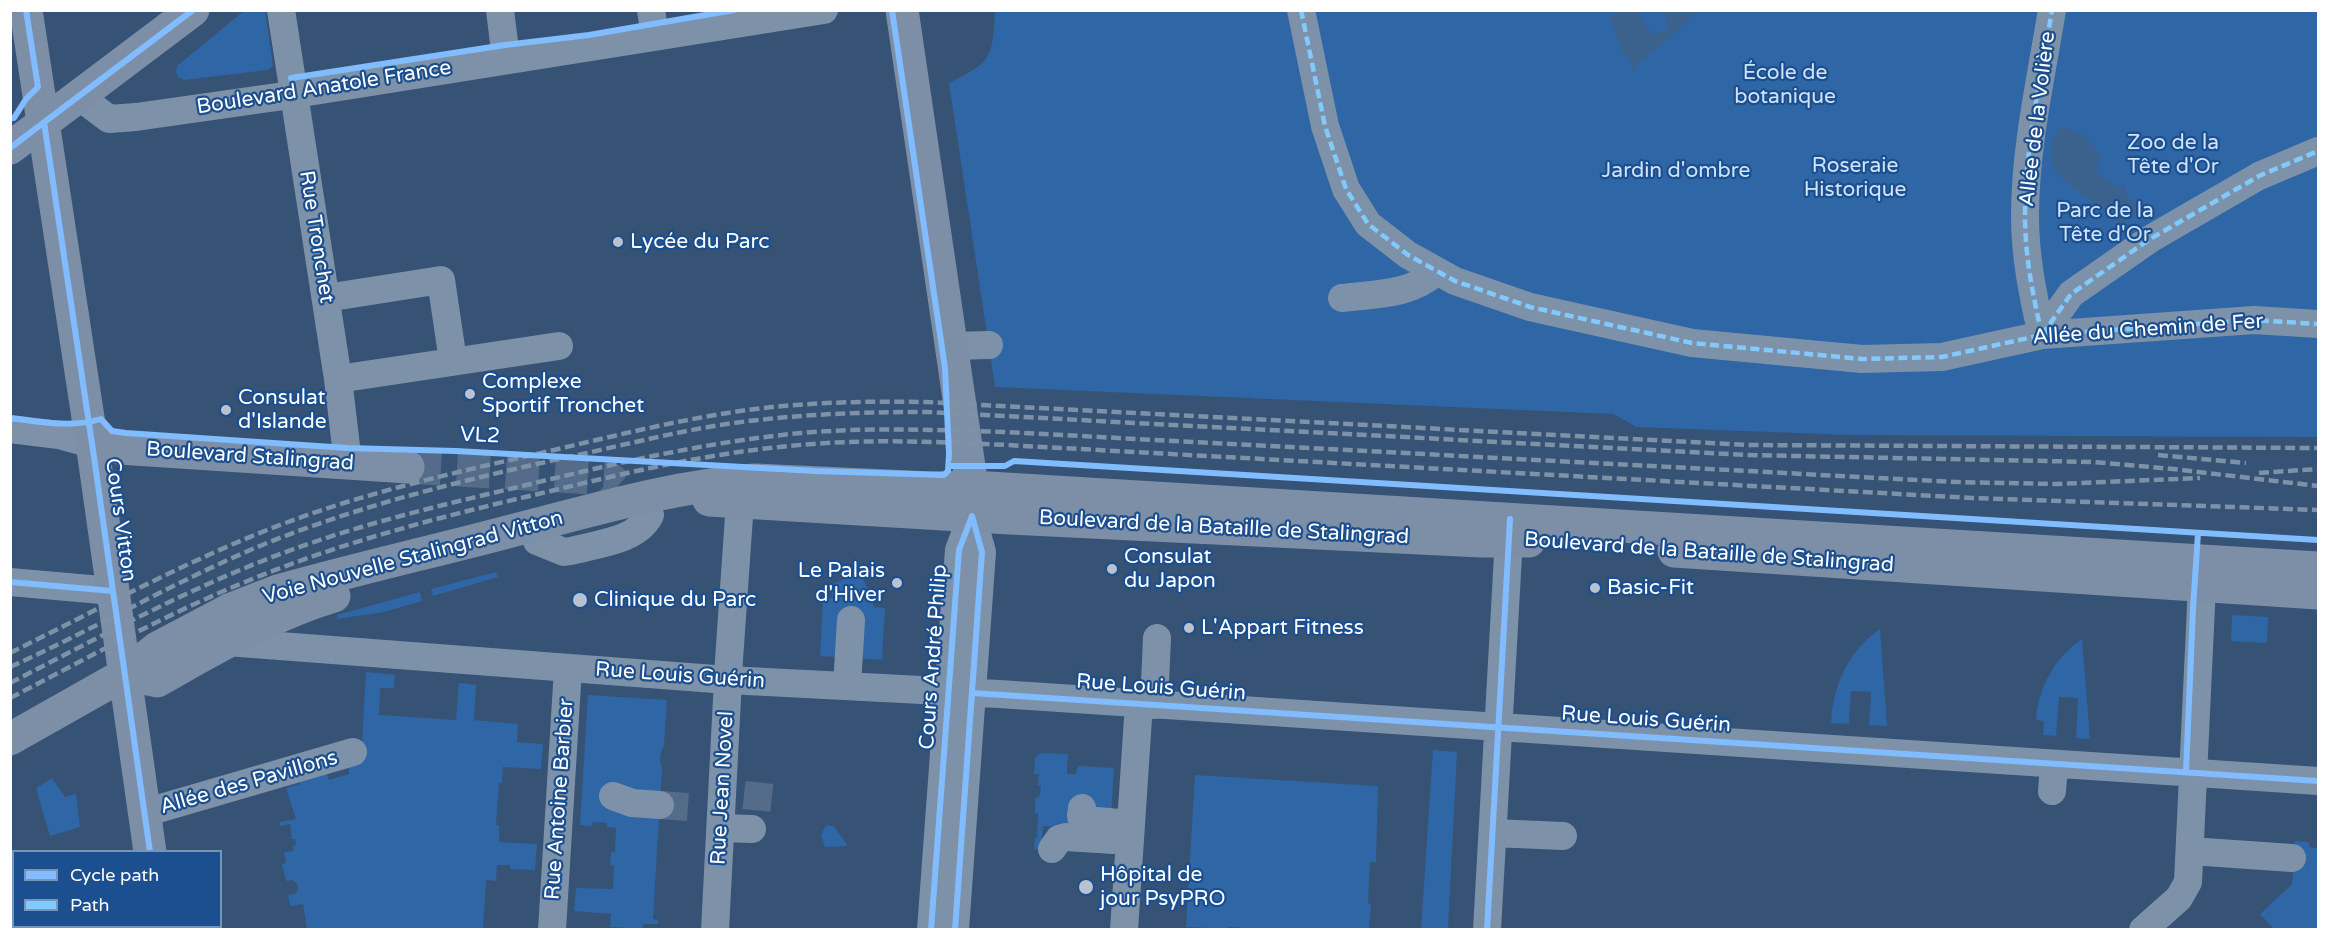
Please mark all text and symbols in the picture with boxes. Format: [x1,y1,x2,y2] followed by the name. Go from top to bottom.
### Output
[2015,30,2061,208] street label: Allée de la Volière
[195,55,453,121] street label: Boulevard Anatole France
[1734,60,1836,110] park label: École de botanique
[2127,130,2219,180] park label: Zoo de la Tête d'Or
[1804,153,1906,203] park label: Roseraie Historique
[1602,158,1750,184] park label: Jardin d'ombre
[293,169,339,305] street label: Rue Tronchet
[2056,198,2154,248] park label: Parc de la Tête d'Or
[630,229,769,255] place label: Lycée du Parc
[611,235,625,249] marker: Lycée du Parc
[2032,309,2264,351] street label: Allée du Chemin de Fer
[482,369,644,419] place label: Complexe Sportif Tronchet
[238,385,327,435] place label: Consulat d'Islande
[463,387,477,401] marker: Complexe Sportif Tronchet
[219,403,233,417] marker: Consulat d'Islande
[459,422,501,450] street label: VL2
[145,437,355,477] street label: Boulevard Stalingrad
[99,457,141,583] street label: Cours Vitton
[260,506,566,610] street label: Voie Nouvelle Stalingrad Vitton
[1038,506,1410,550] street label: Boulevard de la Bataille de Stalingrad
[1523,527,1895,579] street label: Boulevard de la Bataille de Stalingrad
[1124,544,1216,594] place label: Consulat du Japon
[798,558,885,608] place label: Le Palais d'Hiver
[1105,562,1119,576] marker: Consulat du Japon
[915,563,953,751] street label: Cours André Philip
[1607,575,1694,601] place label: Basic-Fit
[890,576,904,590] marker: Le Palais d'Hiver
[1588,581,1602,595] marker: Basic-Fit
[594,587,756,613] place label: Clinique du Parc
[571,591,589,609] marker: Clinique du Parc
[1201,615,1364,641] place label: L'Appart Fitness
[1182,621,1196,635] marker: L'Appart Fitness
[594,657,766,695] street label: Rue Louis Guérin
[1075,669,1247,707] street label: Rue Louis Guérin
[540,697,580,901] street label: Rue Antoine Barbier
[1560,701,1732,739] street label: Rue Louis Guérin
[706,710,740,866] street label: Rue Jean Novel
[157,746,341,820] street label: Allée des Pavillons
[12,850,222,928] legend
[1100,862,1226,912] place label: Hôpital de jour PsyPRO
[70,864,159,886] text: Cycle path
[1077,878,1095,896] marker: Hôpital de jour PsyPRO
[70,894,109,916] text: Path

